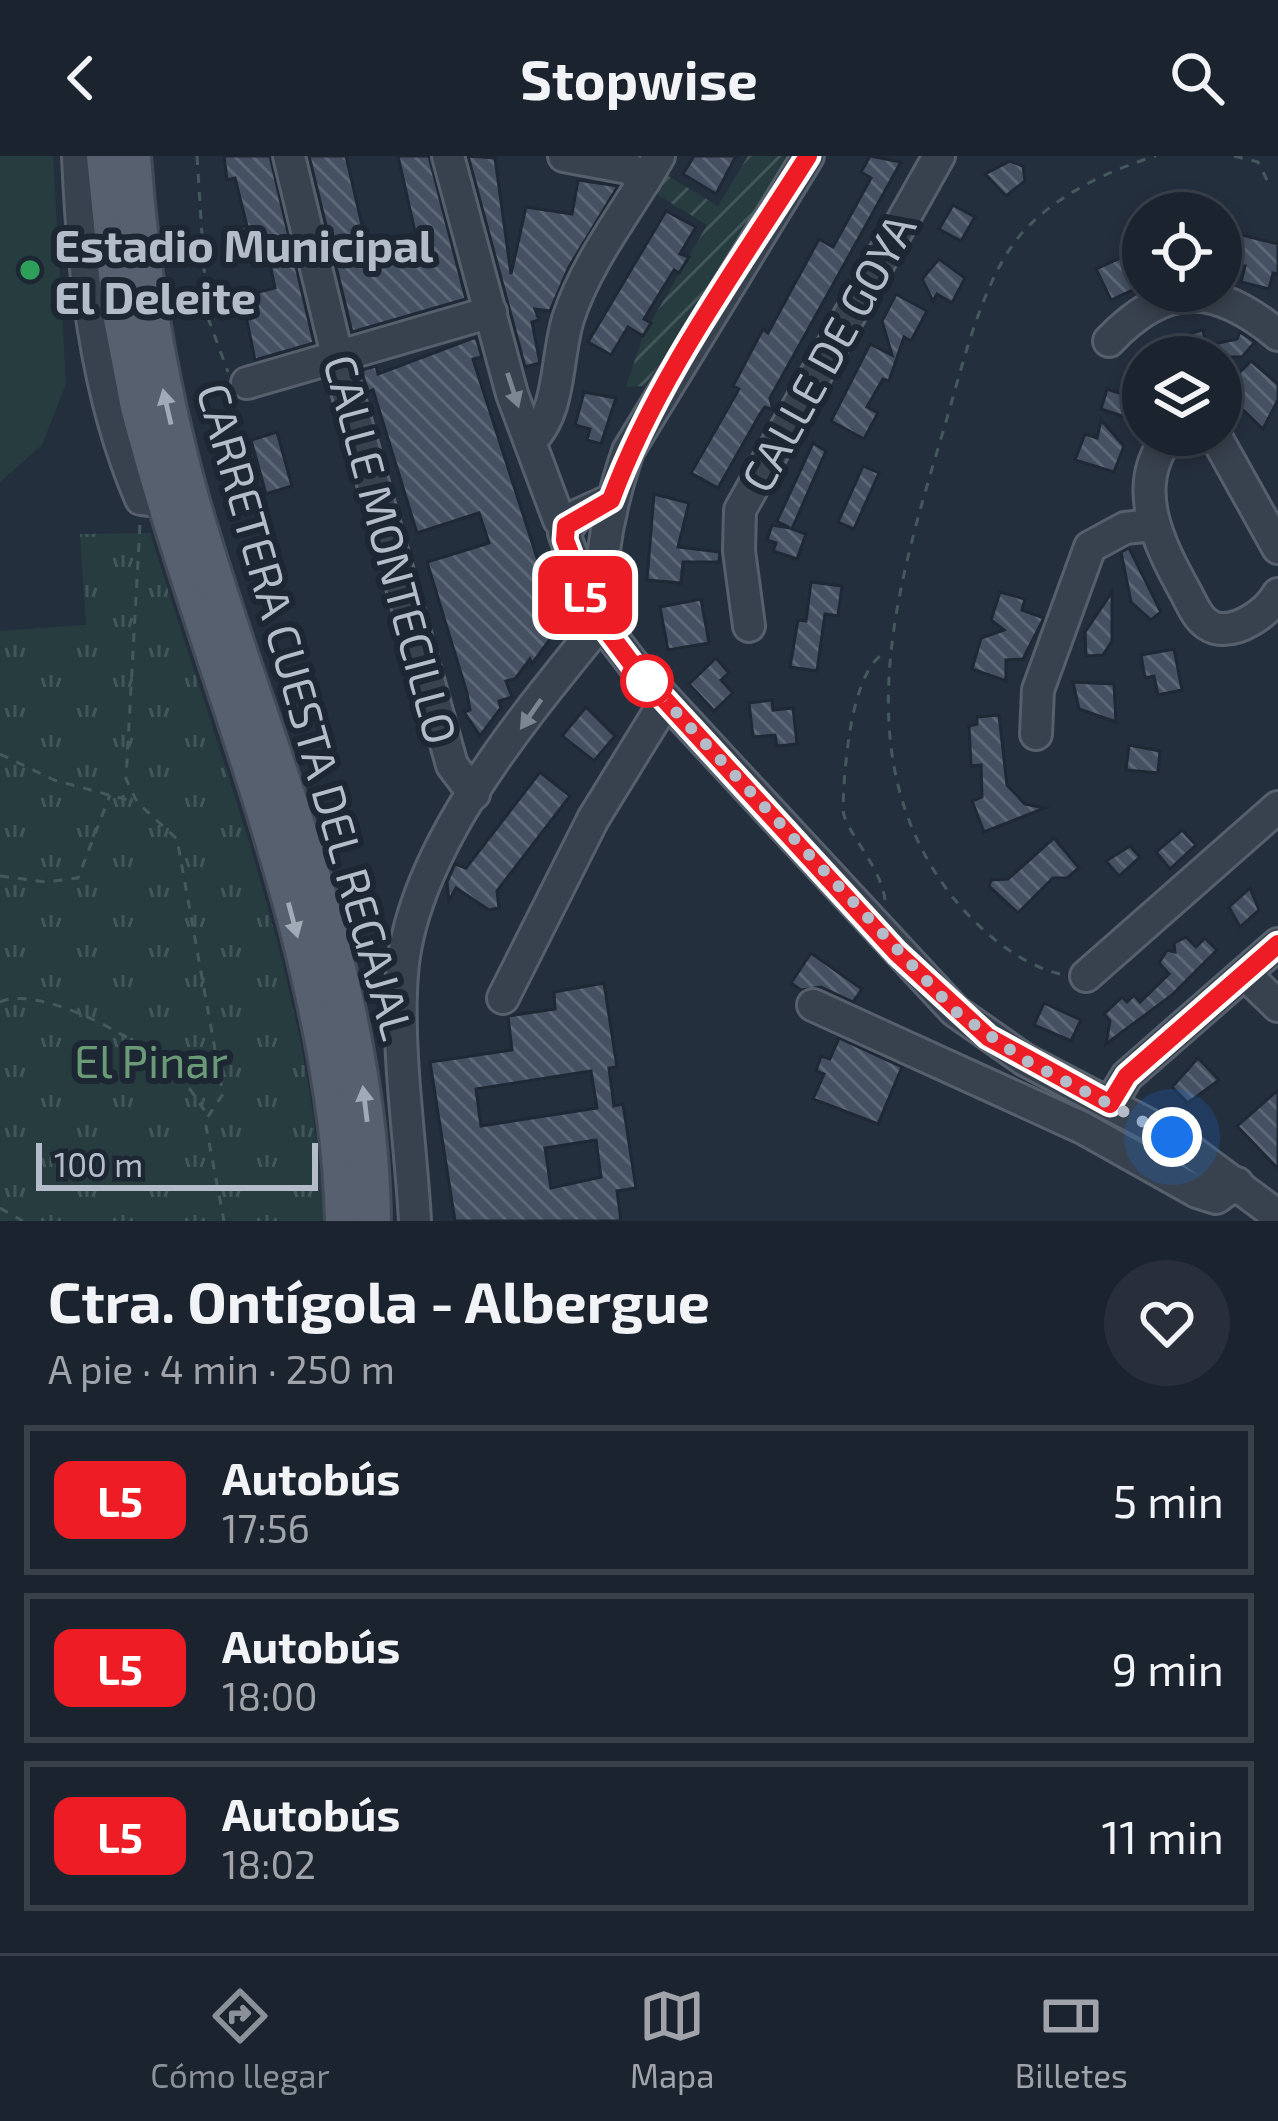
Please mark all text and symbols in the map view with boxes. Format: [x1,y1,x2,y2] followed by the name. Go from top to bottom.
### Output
[48,45,114,111] icon: back
[1164,45,1230,111] icon: search
[520,46,758,111] text: Stopwise
[1122,192,1242,456] map controls
[1122,192,1242,312] button: locate
[728,204,926,500] street label: CALLE DE GOYA
[54,217,434,323] place label: Estadio Municipal El Deleite
[17,257,43,283] marker: Estadio Municipal El Deleite
[1122,336,1242,456] button: layers
[314,349,470,749] street label: CALLE MONTECILLO
[504,372,523,409] one-way arrow
[187,377,427,1045] street label: CARRETERA CUESTA DEL REGAJAL
[157,387,176,425] one-way arrow
[531,556,639,634] line badge: L5
[562,570,608,620] text: L5
[622,656,672,706] unlabelled marker
[520,698,543,730] one-way arrow
[285,902,303,938] one-way arrow
[74,1033,228,1087] park label: El Pinar
[356,1085,375,1123] one-way arrow
[1142,1107,1202,1167] your location
[36,1137,318,1190] scale bar
[54,1144,143,1184] text: 100 m
[1104,1260,1230,1386] button: heart
[48,1266,710,1334] text: Ctra. Ontígola - Albergue
[48,1345,395,1392] text: A pie · 4 min · 250 m
[222,1450,400,1504] text: Autobús
[1113,1473,1224,1527] text: 5 min
[97,1475,143,1525] text: L5
[222,1504,310,1551] text: 17:56
[222,1618,400,1672] text: Autobús
[1111,1641,1224,1695] text: 9 min
[97,1643,143,1693] text: L5
[222,1672,317,1719] text: 18:00
[222,1786,400,1840] text: Autobús
[1101,1809,1224,1863] text: 11 min
[97,1811,143,1861] text: L5
[222,1840,316,1887] text: 18:02
[150,1983,330,2095] tab: Cómo llegar
[630,1983,714,2095] tab: Mapa
[1015,1983,1128,2095] tab: Billetes

